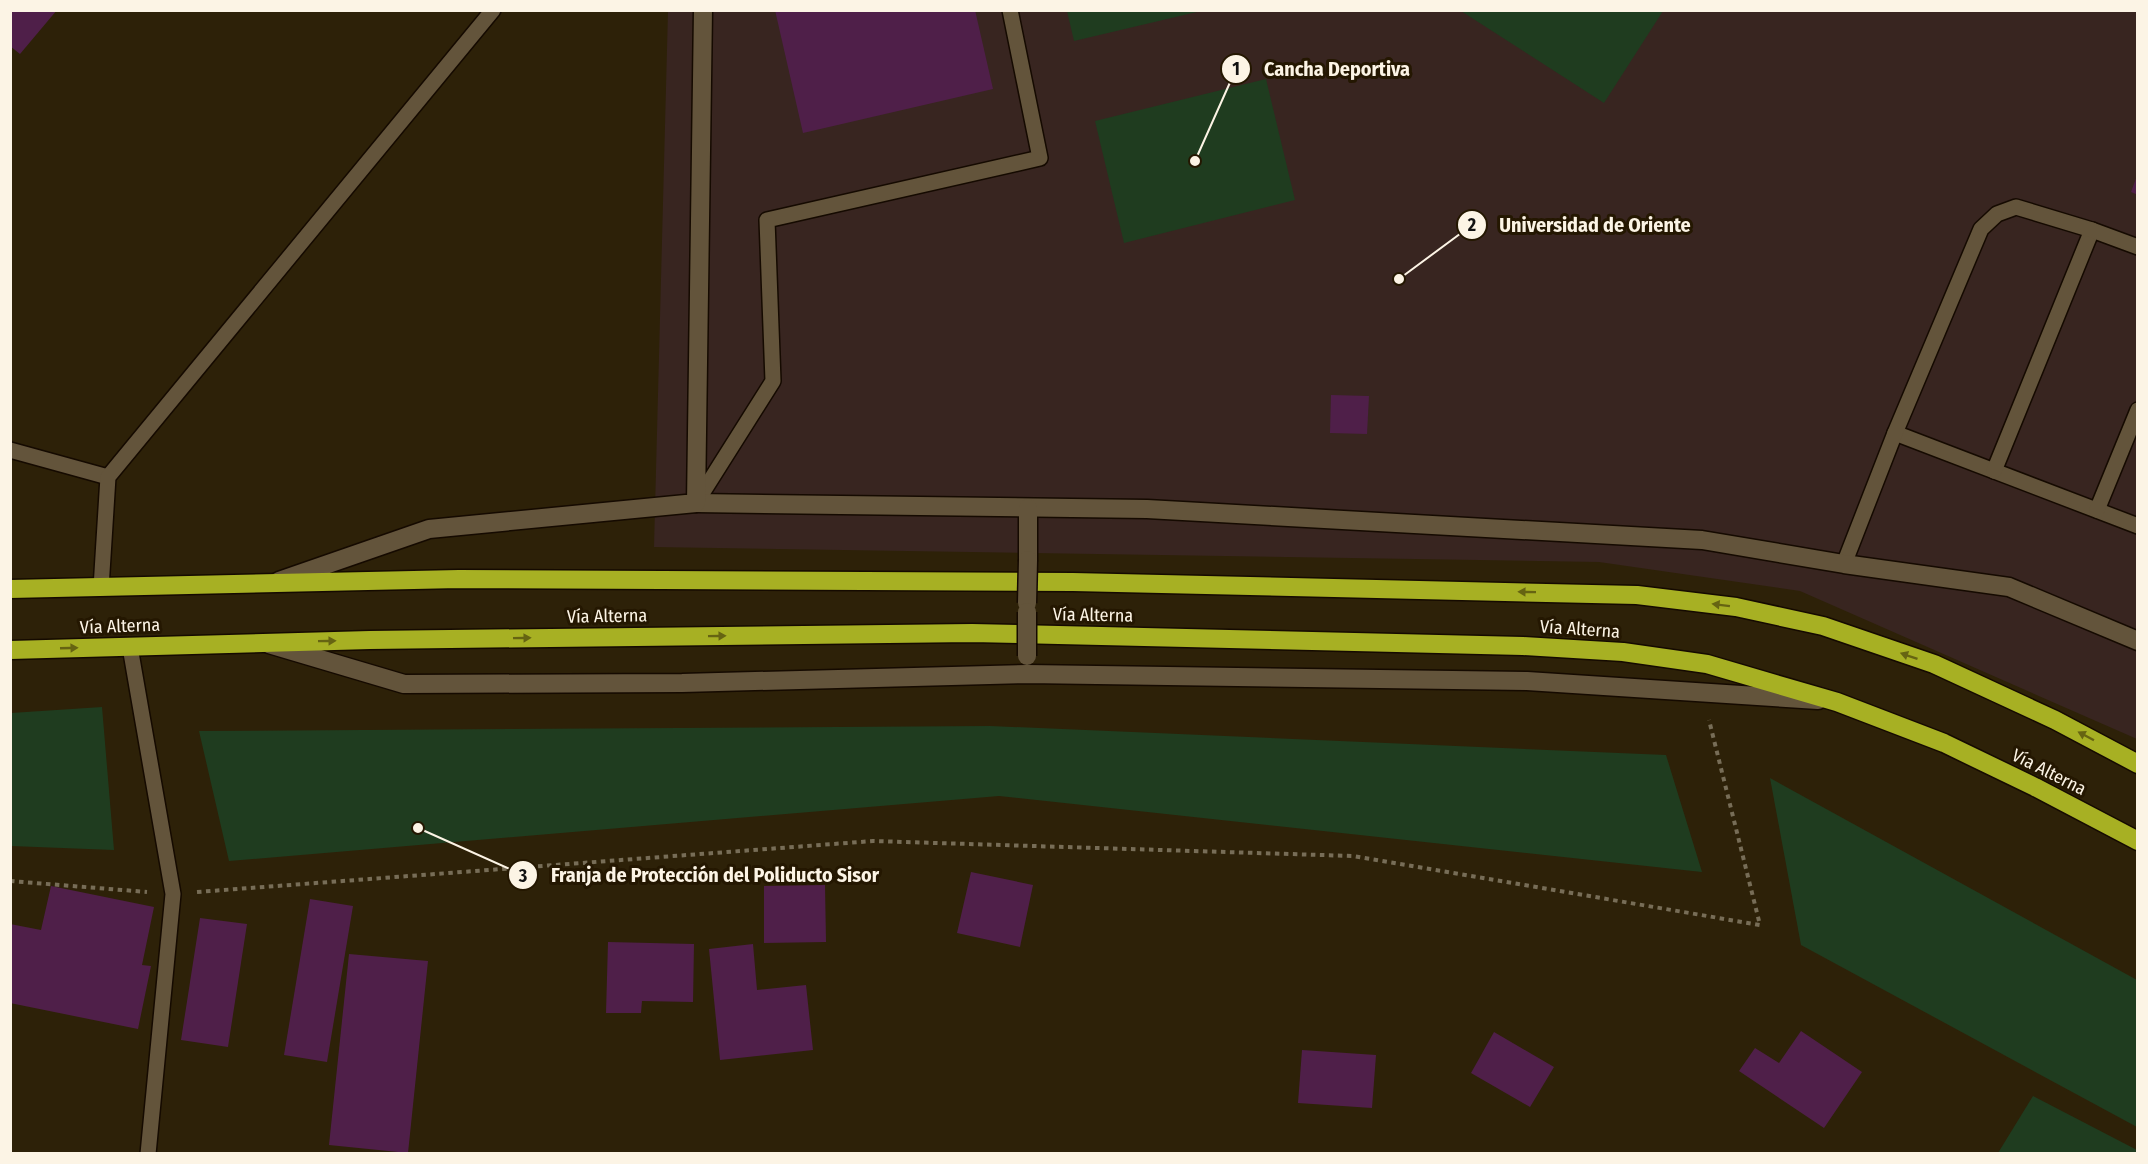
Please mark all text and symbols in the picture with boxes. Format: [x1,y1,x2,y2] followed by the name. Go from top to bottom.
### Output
[1221,50,1422,88] callout: Cancha Deportiva
[1264,57,1410,81] text: Cancha Deportiva
[1232,58,1240,80] text: 1
[1457,206,1703,244] callout: Universidad de Oriente
[1499,213,1691,237] text: Universidad de Oriente
[1467,214,1476,236] text: 2
[1517,587,1536,597] one-way arrow
[1711,601,1730,610] one-way arrow
[1053,603,1133,627] street label: Vía Alterna
[567,604,647,628] street label: Vía Alterna
[80,614,161,638] street label: Vía Alterna
[1539,615,1621,643] street label: Vía Alterna
[707,631,726,641] one-way arrow
[512,633,531,643] one-way arrow
[317,636,336,646] one-way arrow
[59,644,78,653] one-way arrow
[1900,650,1918,660] one-way arrow
[2077,731,2094,741] one-way arrow
[2008,744,2090,800] street label: Vía Alterna
[508,856,891,894] callout: Franja de Protección del Poliducto Sisor
[551,863,880,887] text: Franja de Protección del Poliducto Sisor
[518,865,528,887] text: 3

